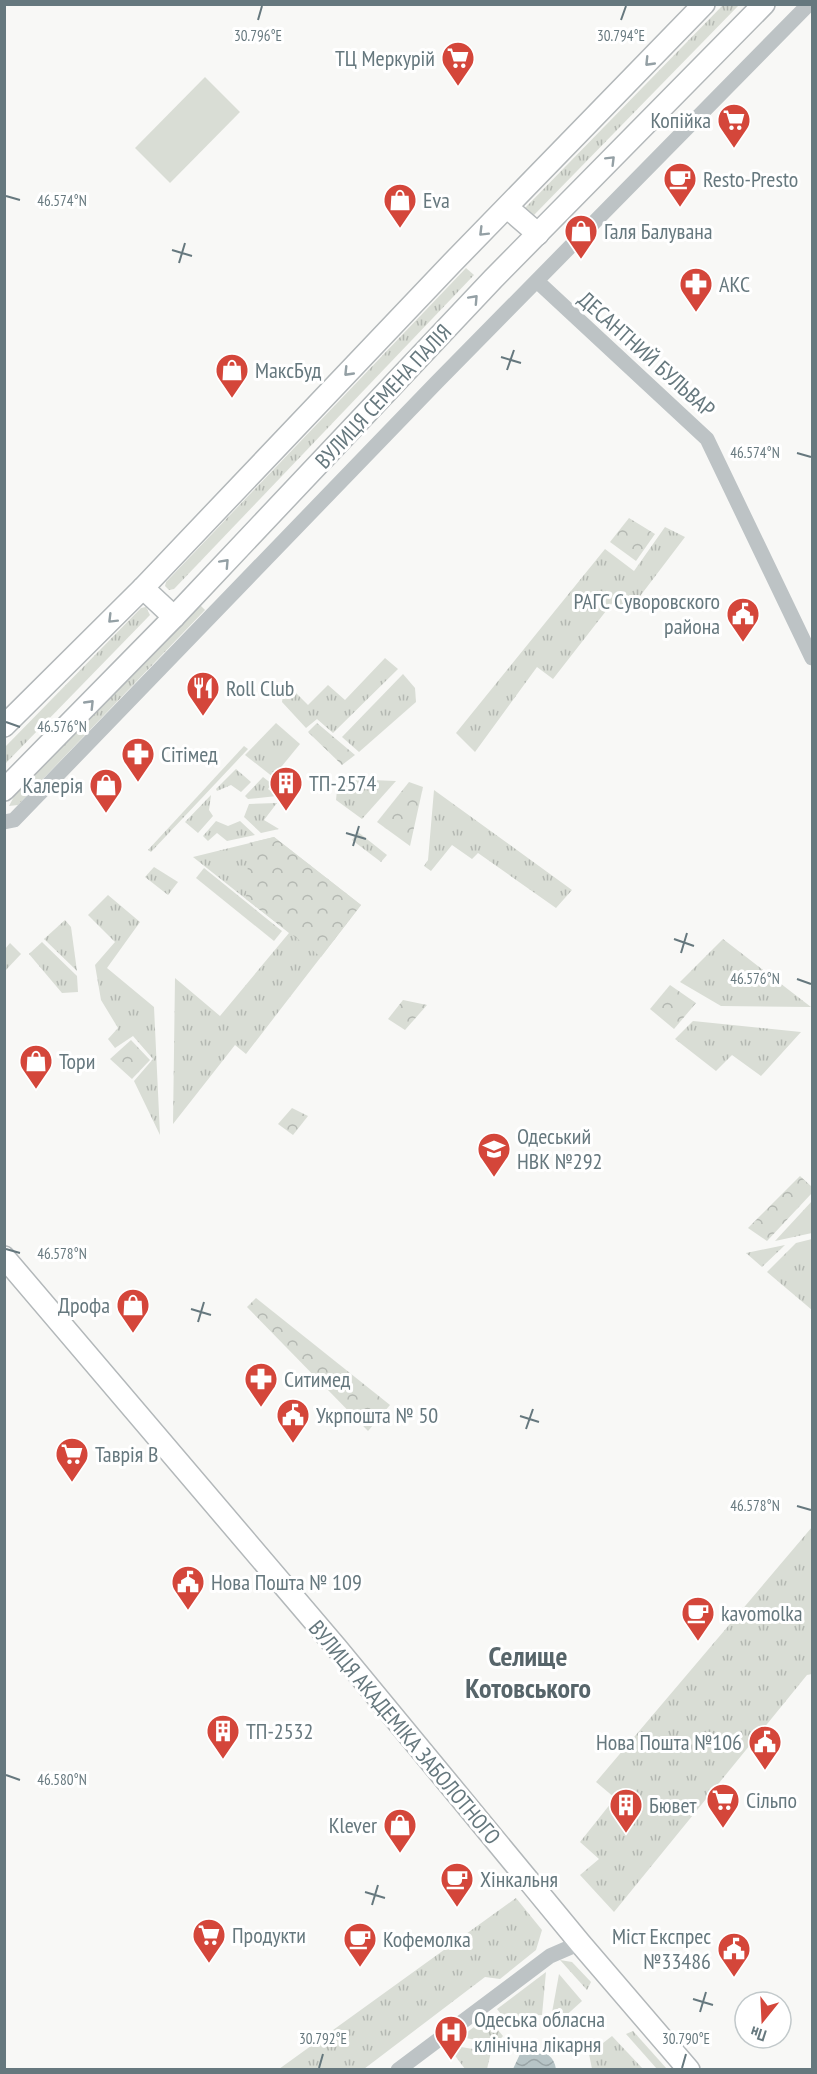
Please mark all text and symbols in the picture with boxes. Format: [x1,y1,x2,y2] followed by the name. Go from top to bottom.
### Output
[234,26,282,45] text: 30.796°E
[597,26,645,45] text: 30.794°E
[440,40,476,87] supermarket icon: ТЦ Меркурій
[335,44,435,72] place label: ТЦ Меркурій
[645,54,656,65] one-way arrow
[716,102,752,149] supermarket icon: Копійка
[650,106,711,134] place label: Копійка
[603,157,614,168] one-way arrow
[662,161,698,208] cafe icon: Resto-Presto
[703,165,798,193] place label: Resto-Presto
[382,182,418,229] shop icon: Eva
[423,186,450,214] place label: Eva
[37,191,87,210] text: 46.574°N
[563,213,599,260] shop icon: Галя Балувана
[604,217,713,245] place label: Галя Балувана
[480,224,491,235] one-way arrow
[678,266,714,313] pharmacy icon: АКС
[719,270,750,298] place label: АКС
[573,285,721,423] street label: ДЕСАНТНИЙ БУЛЬВАР
[467,296,478,306] one-way arrow
[309,318,457,474] street label: ВУЛИЦЯ СЕМЕНА ПАЛІЯ
[214,352,250,399] shop icon: МаксБуд
[255,356,322,384] place label: МаксБуд
[344,366,355,376] one-way arrow
[730,443,780,462] text: 46.574°N
[218,560,229,570] one-way arrow
[573,587,720,640] place label: РАГС Суворовского района
[725,596,761,643] public building icon: РАГС Суворовского района
[108,612,119,623] one-way arrow
[185,670,221,717] restaurant icon: Roll Club
[226,674,294,702] place label: Roll Club
[82,700,93,711] one-way arrow
[37,717,87,736] text: 46.576°N
[120,736,156,783] pharmacy icon: Сітімед
[161,740,218,768] place label: Сітімед
[268,765,304,812] building icon: ТП-2574
[88,767,124,814] shop icon: Калерія
[309,769,377,797] place label: ТП-2574
[22,771,83,799] place label: Калерія
[730,969,780,988] text: 46.576°N
[18,1043,54,1090] shop icon: Тори
[59,1047,95,1075] place label: Тори
[517,1122,603,1175] place label: Одеський НВК №292
[476,1131,512,1178] school or university icon: Одеський НВК №292
[37,1244,87,1263] text: 46.578°N
[115,1287,151,1334] shop icon: Дрофа
[58,1291,110,1319] place label: Дрофа
[243,1361,279,1408] pharmacy icon: Ситимед
[284,1365,351,1393] place label: Ситимед
[275,1397,311,1444] public building icon: Укрпошта № 50
[316,1401,438,1429] place label: Укрпошта № 50
[54,1436,90,1483] supermarket icon: Таврія В
[95,1440,158,1468] place label: Таврія В
[730,1496,780,1515] text: 46.578°N
[170,1564,206,1611] public building icon: Нова Пошта № 109
[211,1568,362,1596] place label: Нова Пошта № 109
[680,1595,716,1642] cafe icon: kavomolka
[721,1599,803,1627] place label: kavomolka
[303,1614,507,1850] street label: ВУЛИЦЯ АКАДЕМІКА ЗАБОЛОТНОГО
[465,1637,591,1706] district label: Селище Котовського
[205,1713,241,1760] building icon: ТП-2532
[246,1717,313,1745] place label: ТП-2532
[747,1724,783,1771] public building icon: Нова Пошта №106
[596,1728,742,1756] place label: Нова Пошта №106
[37,1770,87,1789] text: 46.580°N
[705,1782,741,1829] supermarket icon: Сільпо
[746,1786,797,1814] place label: Сільпо
[608,1787,644,1834] building icon: Бювет
[649,1791,698,1819] place label: Бювет
[382,1807,418,1854] shop icon: Klever
[329,1811,377,1839] place label: Klever
[439,1861,475,1908] cafe icon: Хінкальня
[480,1865,558,1893] place label: Хінкальня
[191,1917,227,1964] supermarket icon: Продукти
[232,1921,306,1949] place label: Продукти
[342,1921,378,1968] cafe icon: Кофемолка
[612,1922,711,1975] place label: Міст Експрес №33486
[383,1925,471,1953] place label: Кофемолка
[716,1931,752,1978] public building icon: Міст Експрес №33486
[733,1990,793,2050] north arrow
[474,2005,605,2058] place label: Одеська обласна клінічна лікарня
[433,2014,469,2061] hospital icon: Одеська обласна клінічна лікарня
[748,2022,769,2046] text: Пн
[299,2029,347,2048] text: 30.792°E
[662,2029,710,2048] text: 30.790°E

